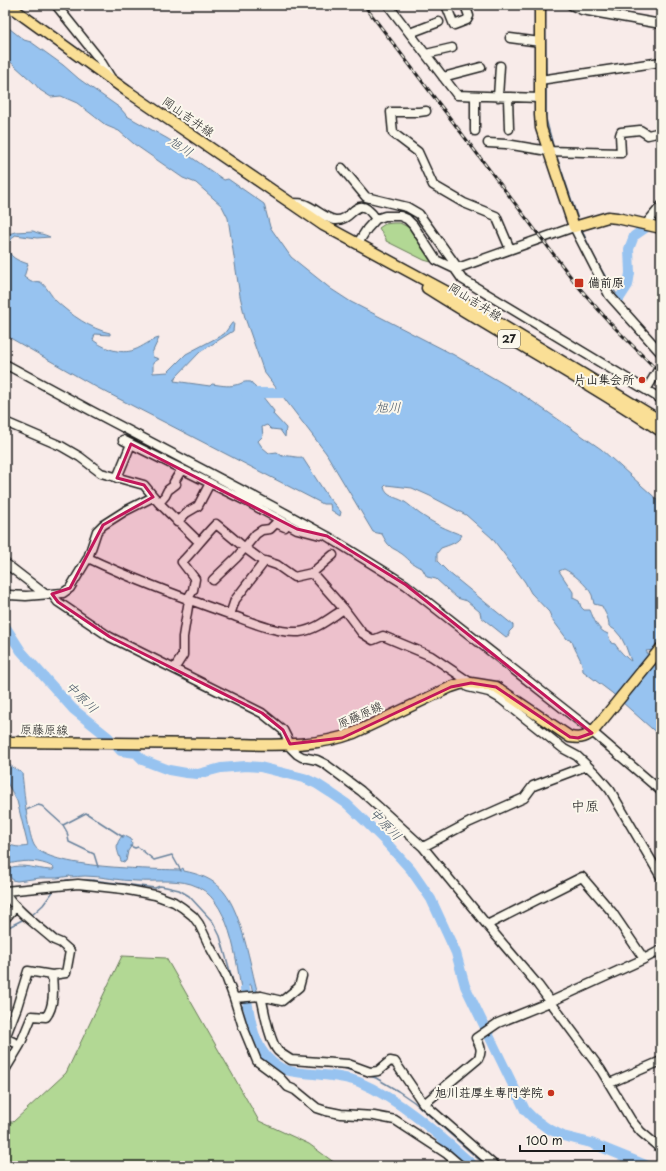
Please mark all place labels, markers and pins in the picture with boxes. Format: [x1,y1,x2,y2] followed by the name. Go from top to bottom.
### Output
[588,273,624,291] place label: 備前原
[573,277,585,289] marker: 備前原
[574,370,635,388] place label: 片山集会所
[637,375,647,385] marker: 片山集会所
[435,1083,543,1101] place label: 旭川荘厚生専門学院
[546,1088,556,1098] marker: 旭川荘厚生専門学院

